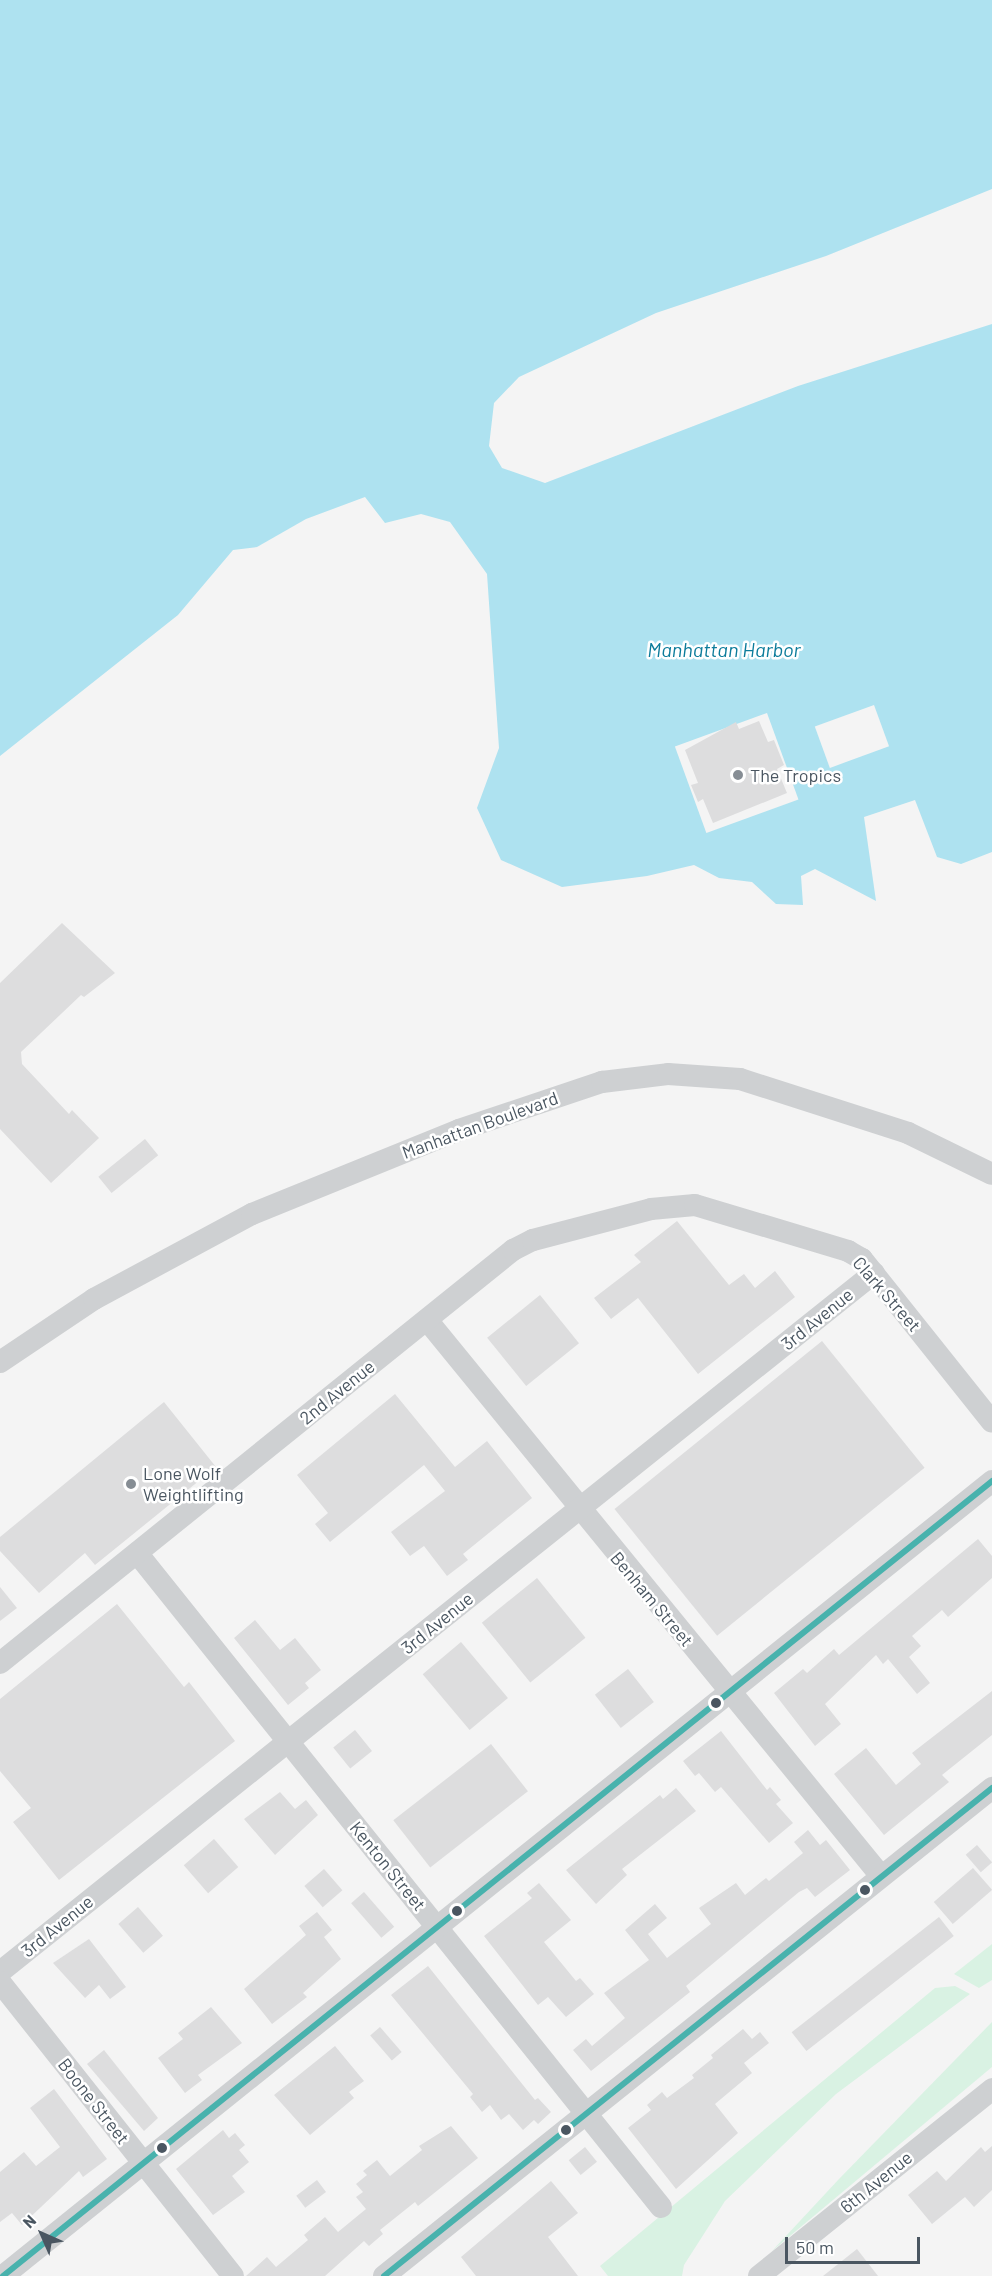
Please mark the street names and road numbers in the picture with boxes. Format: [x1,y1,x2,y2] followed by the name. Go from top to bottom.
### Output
[399,1087,561,1163] street label: Manhattan Boulevard
[848,1252,926,1336] street label: Clark Street
[777,1283,857,1355] street label: 3rd Avenue
[295,1355,379,1429] street label: 2nd Avenue
[606,1547,698,1651] street label: Benham Street
[397,1587,477,1659] street label: 3rd Avenue
[345,1817,431,1915] street label: Kenton Street
[17,1890,97,1962] street label: 3rd Avenue
[54,2054,134,2148] street label: Boone Street
[836,2146,916,2218] street label: 6th Avenue

